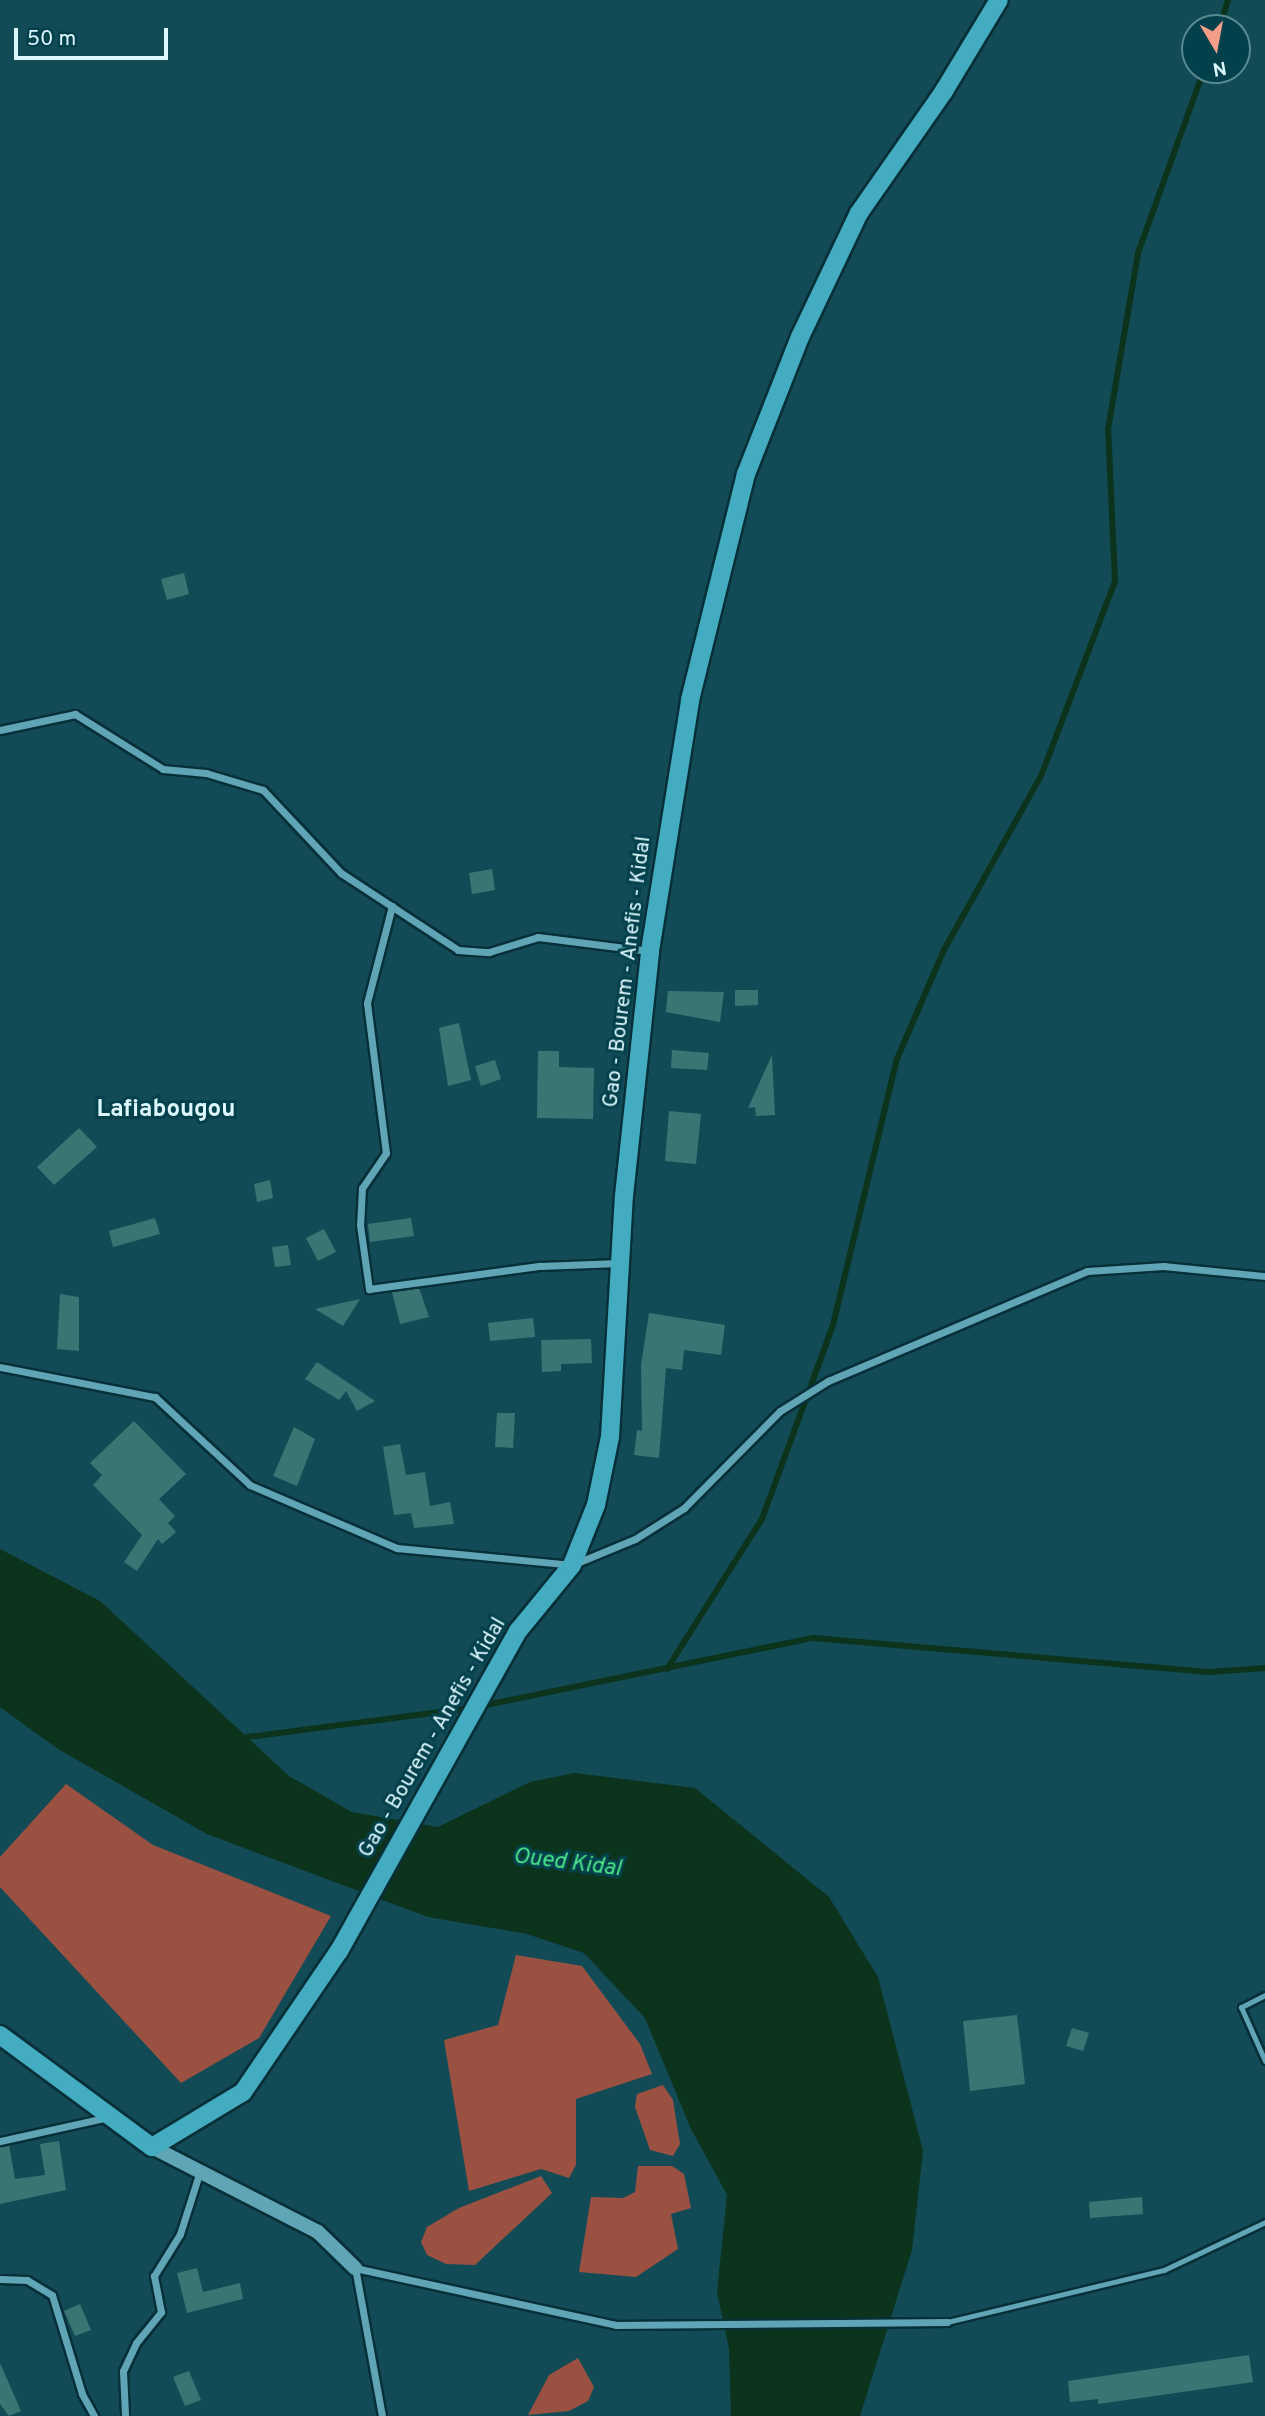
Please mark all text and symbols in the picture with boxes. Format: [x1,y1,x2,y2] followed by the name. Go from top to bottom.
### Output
[18,14,172,58] scale bar
[1181,14,1251,84] north arrow
[27,26,76,53] text: 50 m
[1210,55,1228,81] text: N
[599,835,657,1109] street label: Gao - Bourem - Anefis - Kidal
[97,1097,235,1125] district label: Lafiabougou
[354,1613,512,1863] street label: Gao - Bourem - Anefis - Kidal
[511,1844,623,1884] water label: Oued Kidal

